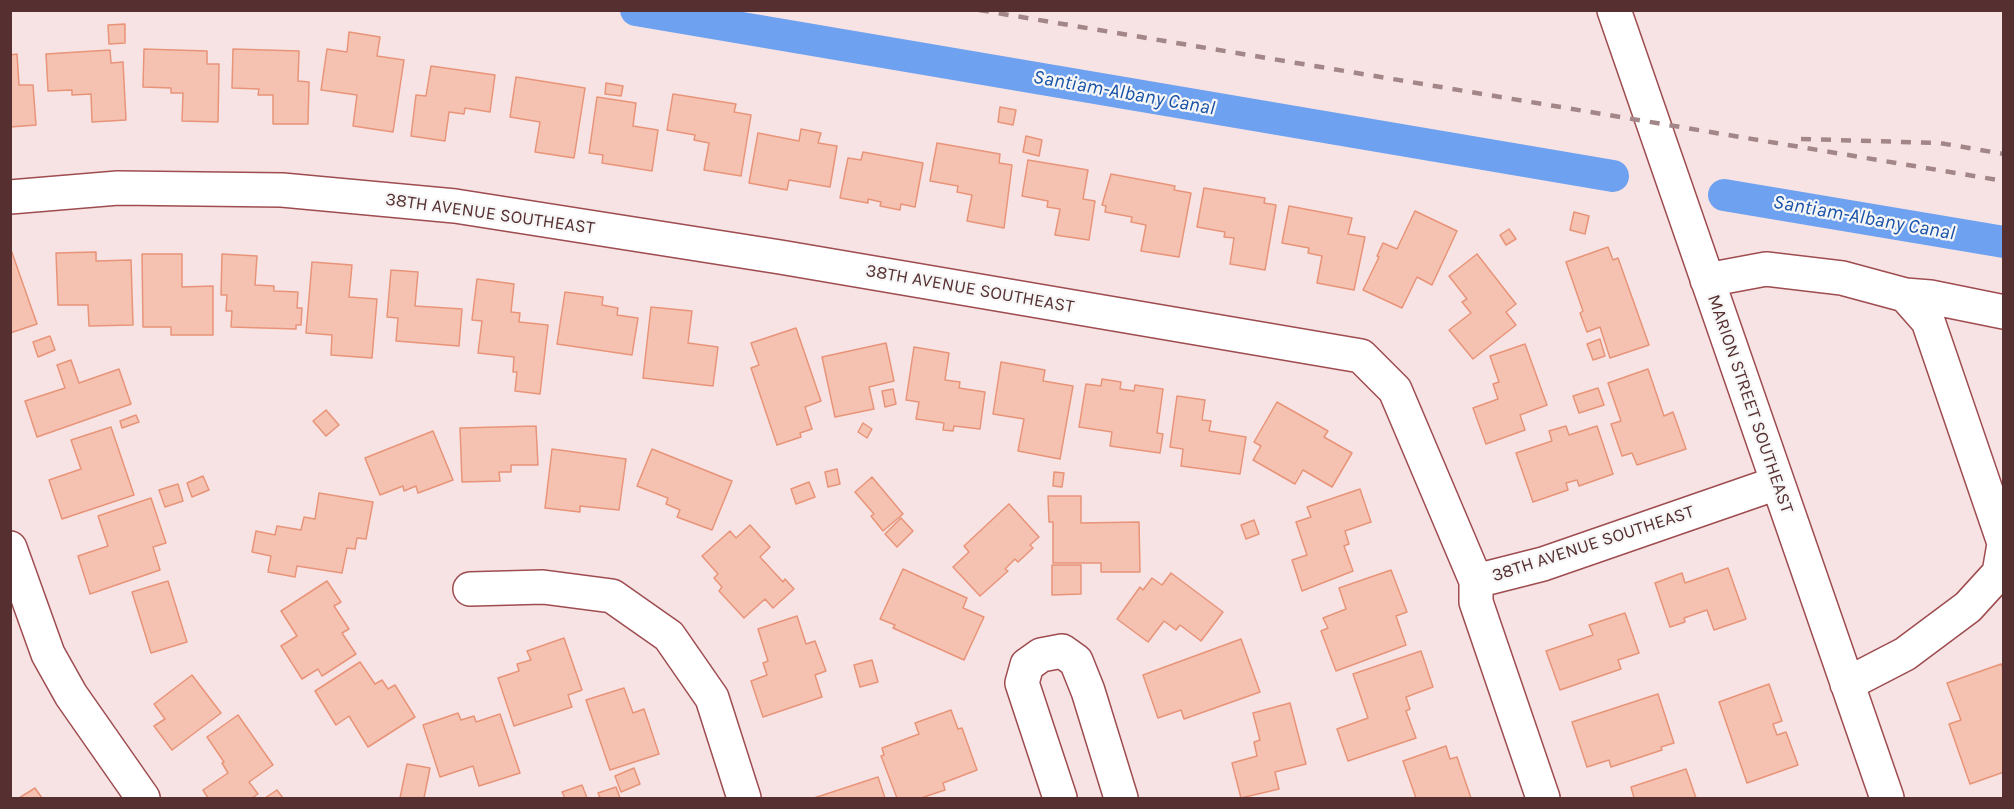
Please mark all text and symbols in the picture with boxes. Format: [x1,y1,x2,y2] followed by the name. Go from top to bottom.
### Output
[1031,65,1217,121] water label: Santiam-Albany Canal
[384,189,596,239] street label: 38TH AVENUE SOUTHEAST
[1771,190,1957,246] water label: Santiam-Albany Canal
[864,260,1076,318] street label: 38TH AVENUE SOUTHEAST
[1702,292,1798,516] street label: MARION STREET SOUTHEAST
[1489,501,1697,587] street label: 38TH AVENUE SOUTHEAST

